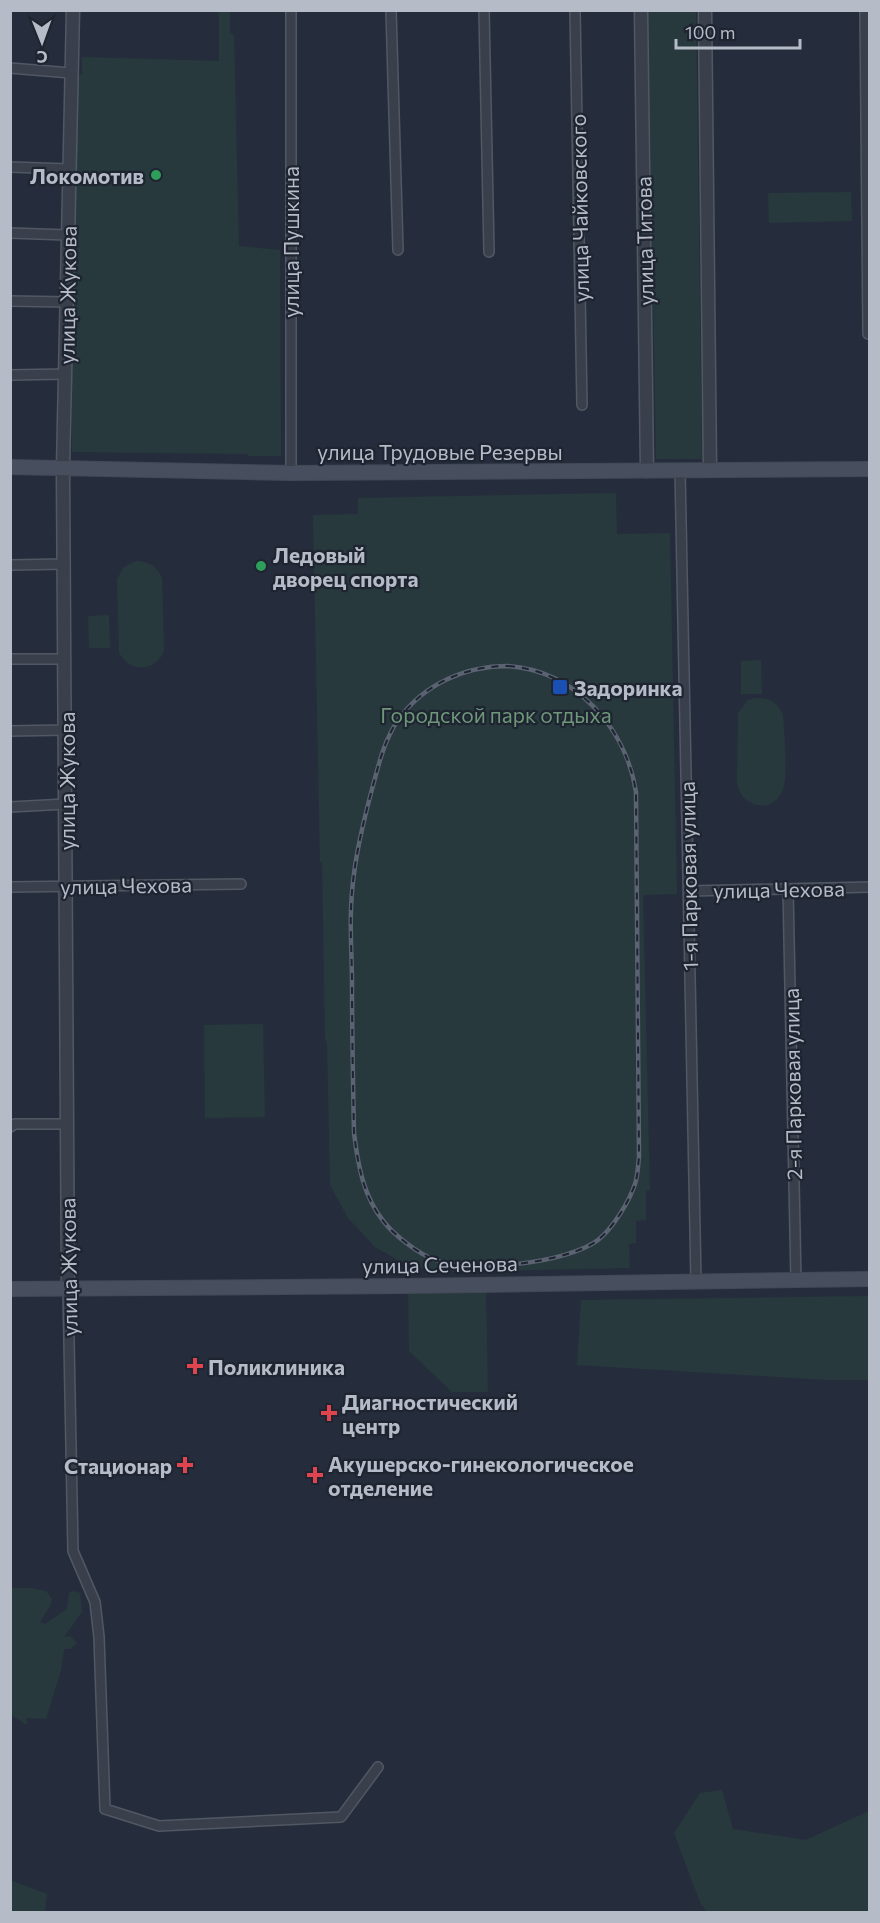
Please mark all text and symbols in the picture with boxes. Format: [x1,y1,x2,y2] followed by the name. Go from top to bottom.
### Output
[12,12,72,72] north arrow
[676,12,800,50] scale bar
[685,21,735,43] text: 100 m
[37,48,48,67] text: С
[565,114,593,302] street label: улица Чайковского
[30,163,144,188] place label: Локомотив
[278,166,303,318] street label: улица Пушкина
[149,168,163,182] marker: Локомотив
[630,176,658,306] street label: улица Титова
[53,225,81,365] street label: улица Жукова
[317,439,563,464] street label: улица Трудовые Резервы
[273,542,418,591] place label: Ледовый дворец спорта
[254,559,268,573] marker: Ледовый дворец спорта
[574,675,683,700] place label: Задоринка
[551,678,569,696] marker: Задоринка
[380,702,612,727] park label: Городской парк отдыха
[54,712,79,850] street label: улица Жукова
[674,781,702,971] street label: 1-я Парковая улица
[60,871,192,899] street label: улица Чехова
[713,875,845,903] street label: улица Чехова
[778,988,806,1180] street label: 2-я Парковая улица
[54,1197,82,1337] street label: улица Жукова
[362,1250,518,1278] street label: улица Сеченова
[208,1354,345,1379] place label: Поликлиника
[186,1357,204,1375] marker: Поликлиника
[342,1389,518,1438] place label: Диагностический центр
[320,1404,338,1422] marker: Диагностический центр
[328,1451,634,1500] place label: Акушерско-гинекологическое отделение
[64,1453,172,1478] place label: Стационар
[176,1456,194,1474] marker: Стационар
[306,1466,324,1484] marker: Акушерско-гинекологическое отделение

